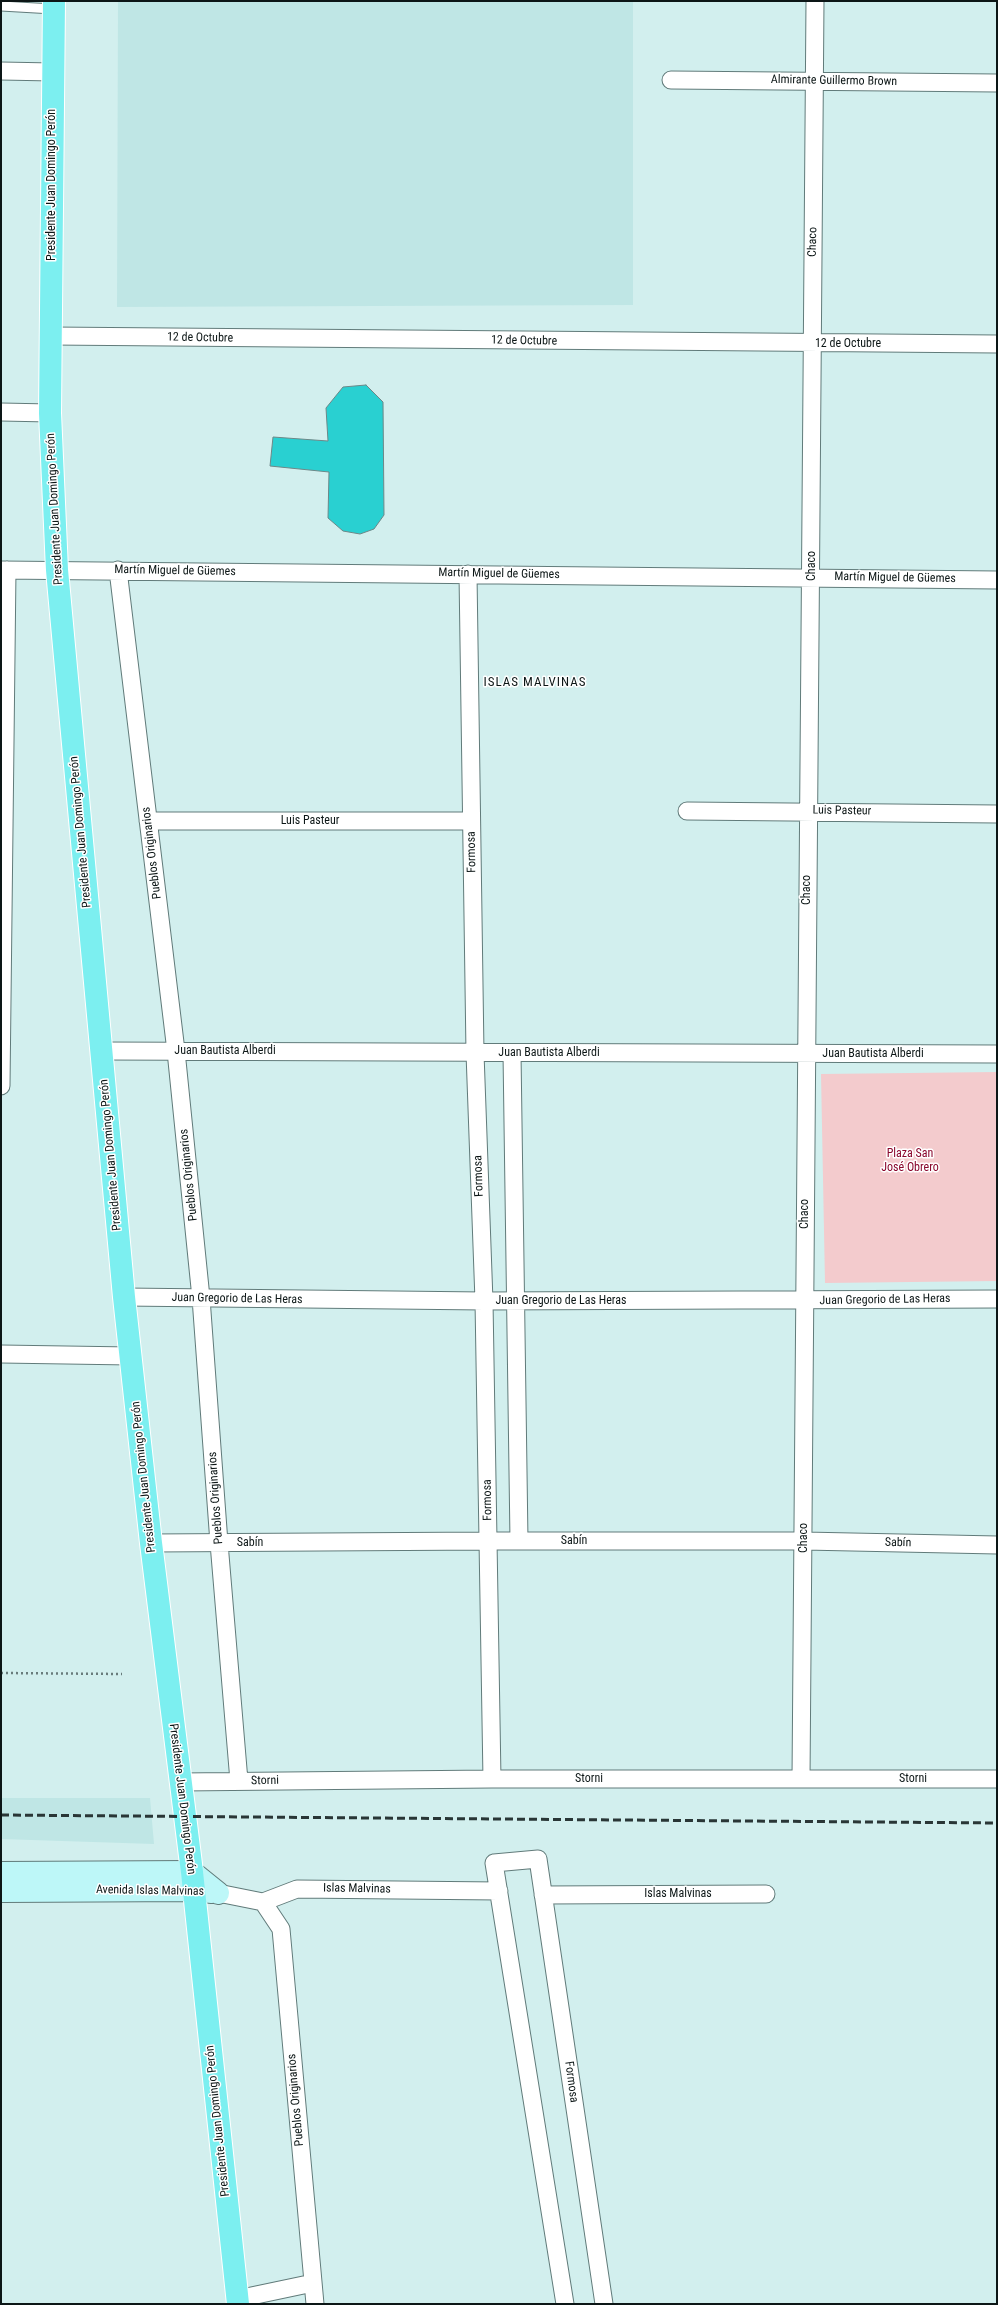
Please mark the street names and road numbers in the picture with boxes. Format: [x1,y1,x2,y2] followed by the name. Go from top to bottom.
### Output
[771,73,897,89] street label: Almirante Guillermo Brown
[45,109,59,261] street label: Presidente Juan Domingo Perón
[806,227,820,257] street label: Chaco
[167,330,233,346] street label: 12 de Octubre
[491,333,557,349] street label: 12 de Octubre
[815,337,881,351] street label: 12 de Octubre
[44,433,66,585] street label: Presidente Juan Domingo Perón
[805,551,819,581] street label: Chaco
[114,563,236,579] street label: Martín Miguel de Güemes
[438,566,560,582] street label: Martín Miguel de Güemes
[834,570,956,586] street label: Martín Miguel de Güemes
[67,756,95,908] street label: Presidente Juan Domingo Perón
[813,803,871,819] street label: Luis Pasteur
[139,806,165,900] street label: Pueblos Originarios
[281,814,339,828] street label: Luis Pasteur
[464,831,480,873] street label: Formosa
[800,875,814,905] street label: Chaco
[174,1044,276,1058] street label: Juan Bautista Alberdi
[498,1046,600,1060] street label: Juan Bautista Alberdi
[822,1047,924,1061] street label: Juan Bautista Alberdi
[97,1079,125,1231] street label: Presidente Juan Domingo Perón
[177,1128,201,1222] street label: Pueblos Originarios
[471,1155,487,1197] street label: Formosa
[798,1199,812,1229] street label: Chaco
[171,1291,303,1307] street label: Juan Gregorio de Las Heras
[819,1292,951,1308] street label: Juan Gregorio de Las Heras
[495,1294,627,1308] street label: Juan Gregorio de Las Heras
[129,1401,159,1553] street label: Presidente Juan Domingo Perón
[206,1451,226,1545] street label: Pueblos Originarios
[480,1479,496,1521] street label: Formosa
[797,1523,811,1553] street label: Chaco
[561,1534,587,1548] street label: Sabín
[237,1536,263,1550] street label: Sabín
[885,1536,911,1550] street label: Sabín
[166,1723,198,1875] street label: Presidente Juan Domingo Perón
[575,1772,603,1786] street label: Storni
[899,1772,927,1786] street label: Storni
[251,1774,279,1788] street label: Storni
[323,1881,391,1897] street label: Islas Malvinas
[96,1883,204,1899] street label: Avenida Islas Malvinas
[644,1887,712,1901] street label: Islas Malvinas
[203,2045,233,2197] street label: Presidente Juan Domingo Perón
[285,2053,307,2147] street label: Pueblos Originarios
[561,2060,581,2104] street label: Formosa

